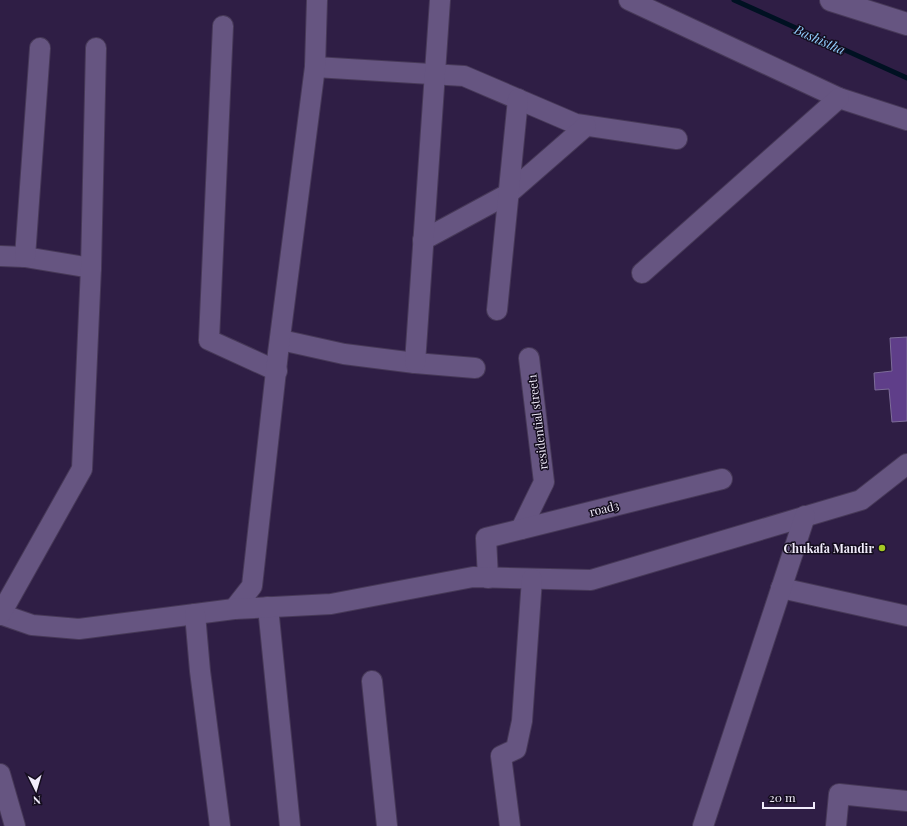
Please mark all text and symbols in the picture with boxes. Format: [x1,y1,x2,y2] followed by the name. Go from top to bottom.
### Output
[791,20,848,58] water label: Bashistha
[523,373,551,471] street label: residential street1
[587,497,621,519] street label: road3
[783,540,874,556] place label: Chukafa Mandir
[877,543,887,553] marker: Chukafa Mandir
[16,770,56,810] north arrow
[763,784,814,810] scale bar
[769,789,796,805] text: 20 m
[32,793,42,808] text: N

